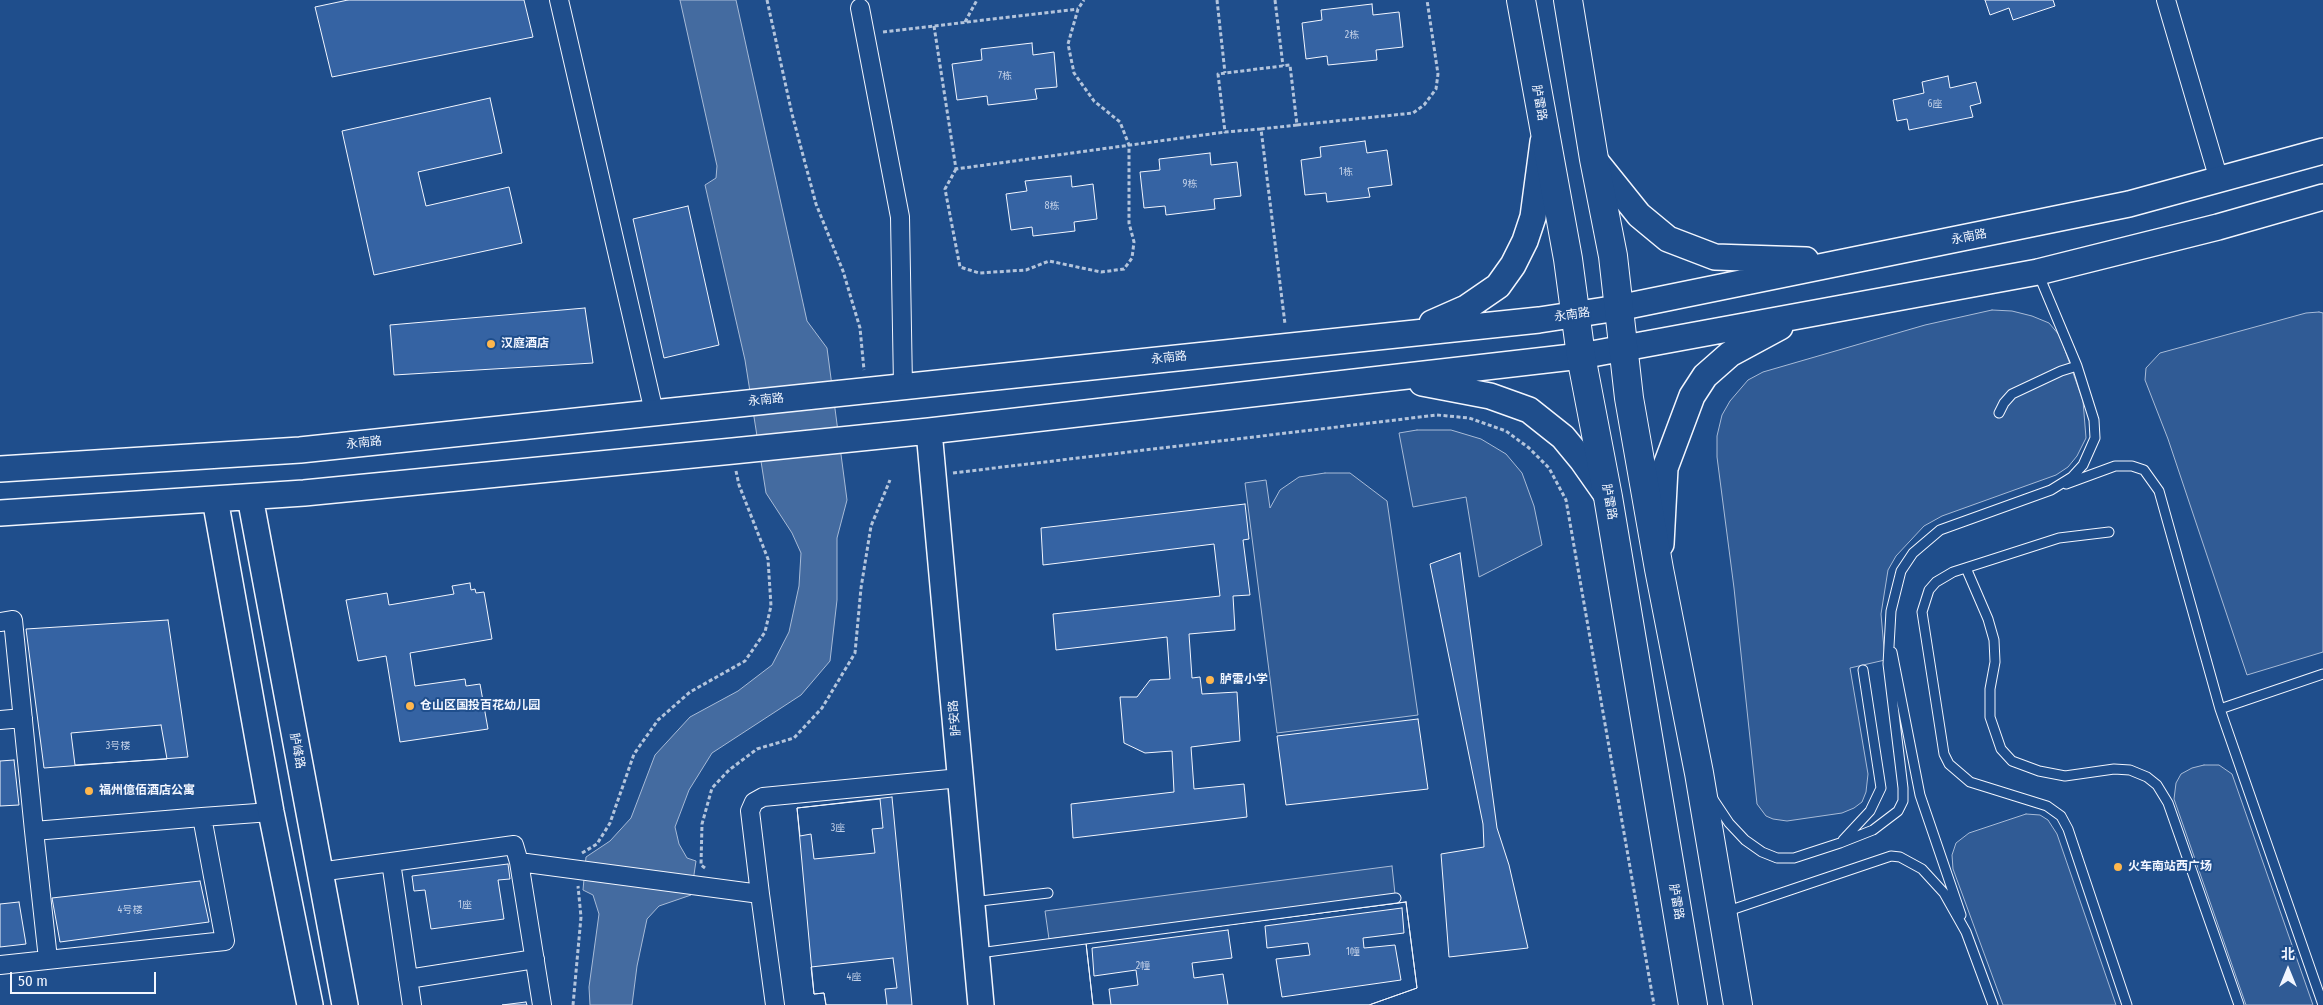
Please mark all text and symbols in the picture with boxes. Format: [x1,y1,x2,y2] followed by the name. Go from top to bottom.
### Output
[1345,29,1359,41] house number: 2栋
[998,70,1012,82] house number: 7栋
[1529,84,1549,122] street label: 胪雷路
[1928,98,1942,110] house number: 6座
[1339,166,1353,178] house number: 1栋
[1183,178,1197,190] house number: 9栋
[1045,200,1059,212] house number: 8栋
[1950,226,1988,248] street label: 永南路
[1553,305,1591,325] street label: 永南路
[501,337,549,351] place label: 汉庭酒店
[485,338,497,350] marker: 汉庭酒店
[1150,349,1188,367] street label: 永南路
[747,391,785,409] street label: 永南路
[345,434,383,452] street label: 永南路
[1599,483,1619,521] street label: 胪雷路
[1220,673,1268,687] place label: 胪雷小学
[1204,674,1216,686] marker: 胪雷小学
[420,699,540,713] place label: 仓山区国投百花幼儿园
[946,699,964,737] street label: 胪安路
[404,700,416,712] marker: 仓山区国投百花幼儿园
[286,732,308,770] street label: 胪峰路
[106,740,130,752] house number: 3号楼
[99,784,195,798] place label: 福州億佰酒店公寓
[83,785,95,797] marker: 福州億佰酒店公寓
[831,822,845,834] house number: 3座
[2128,860,2212,874] place label: 火车南站西广场
[2112,861,2124,873] marker: 火车南站西广场
[1666,883,1686,921] street label: 胪雷路
[458,899,472,911] house number: 1座
[118,904,142,916] house number: 4号楼
[2263,945,2313,995] north arrow
[1346,946,1360,958] house number: 1幢
[2281,946,2295,963] text: 北
[1136,960,1150,972] house number: 2幢
[12,962,159,994] scale bar
[847,971,861,983] house number: 4座
[18,972,48,990] text: 50 m

